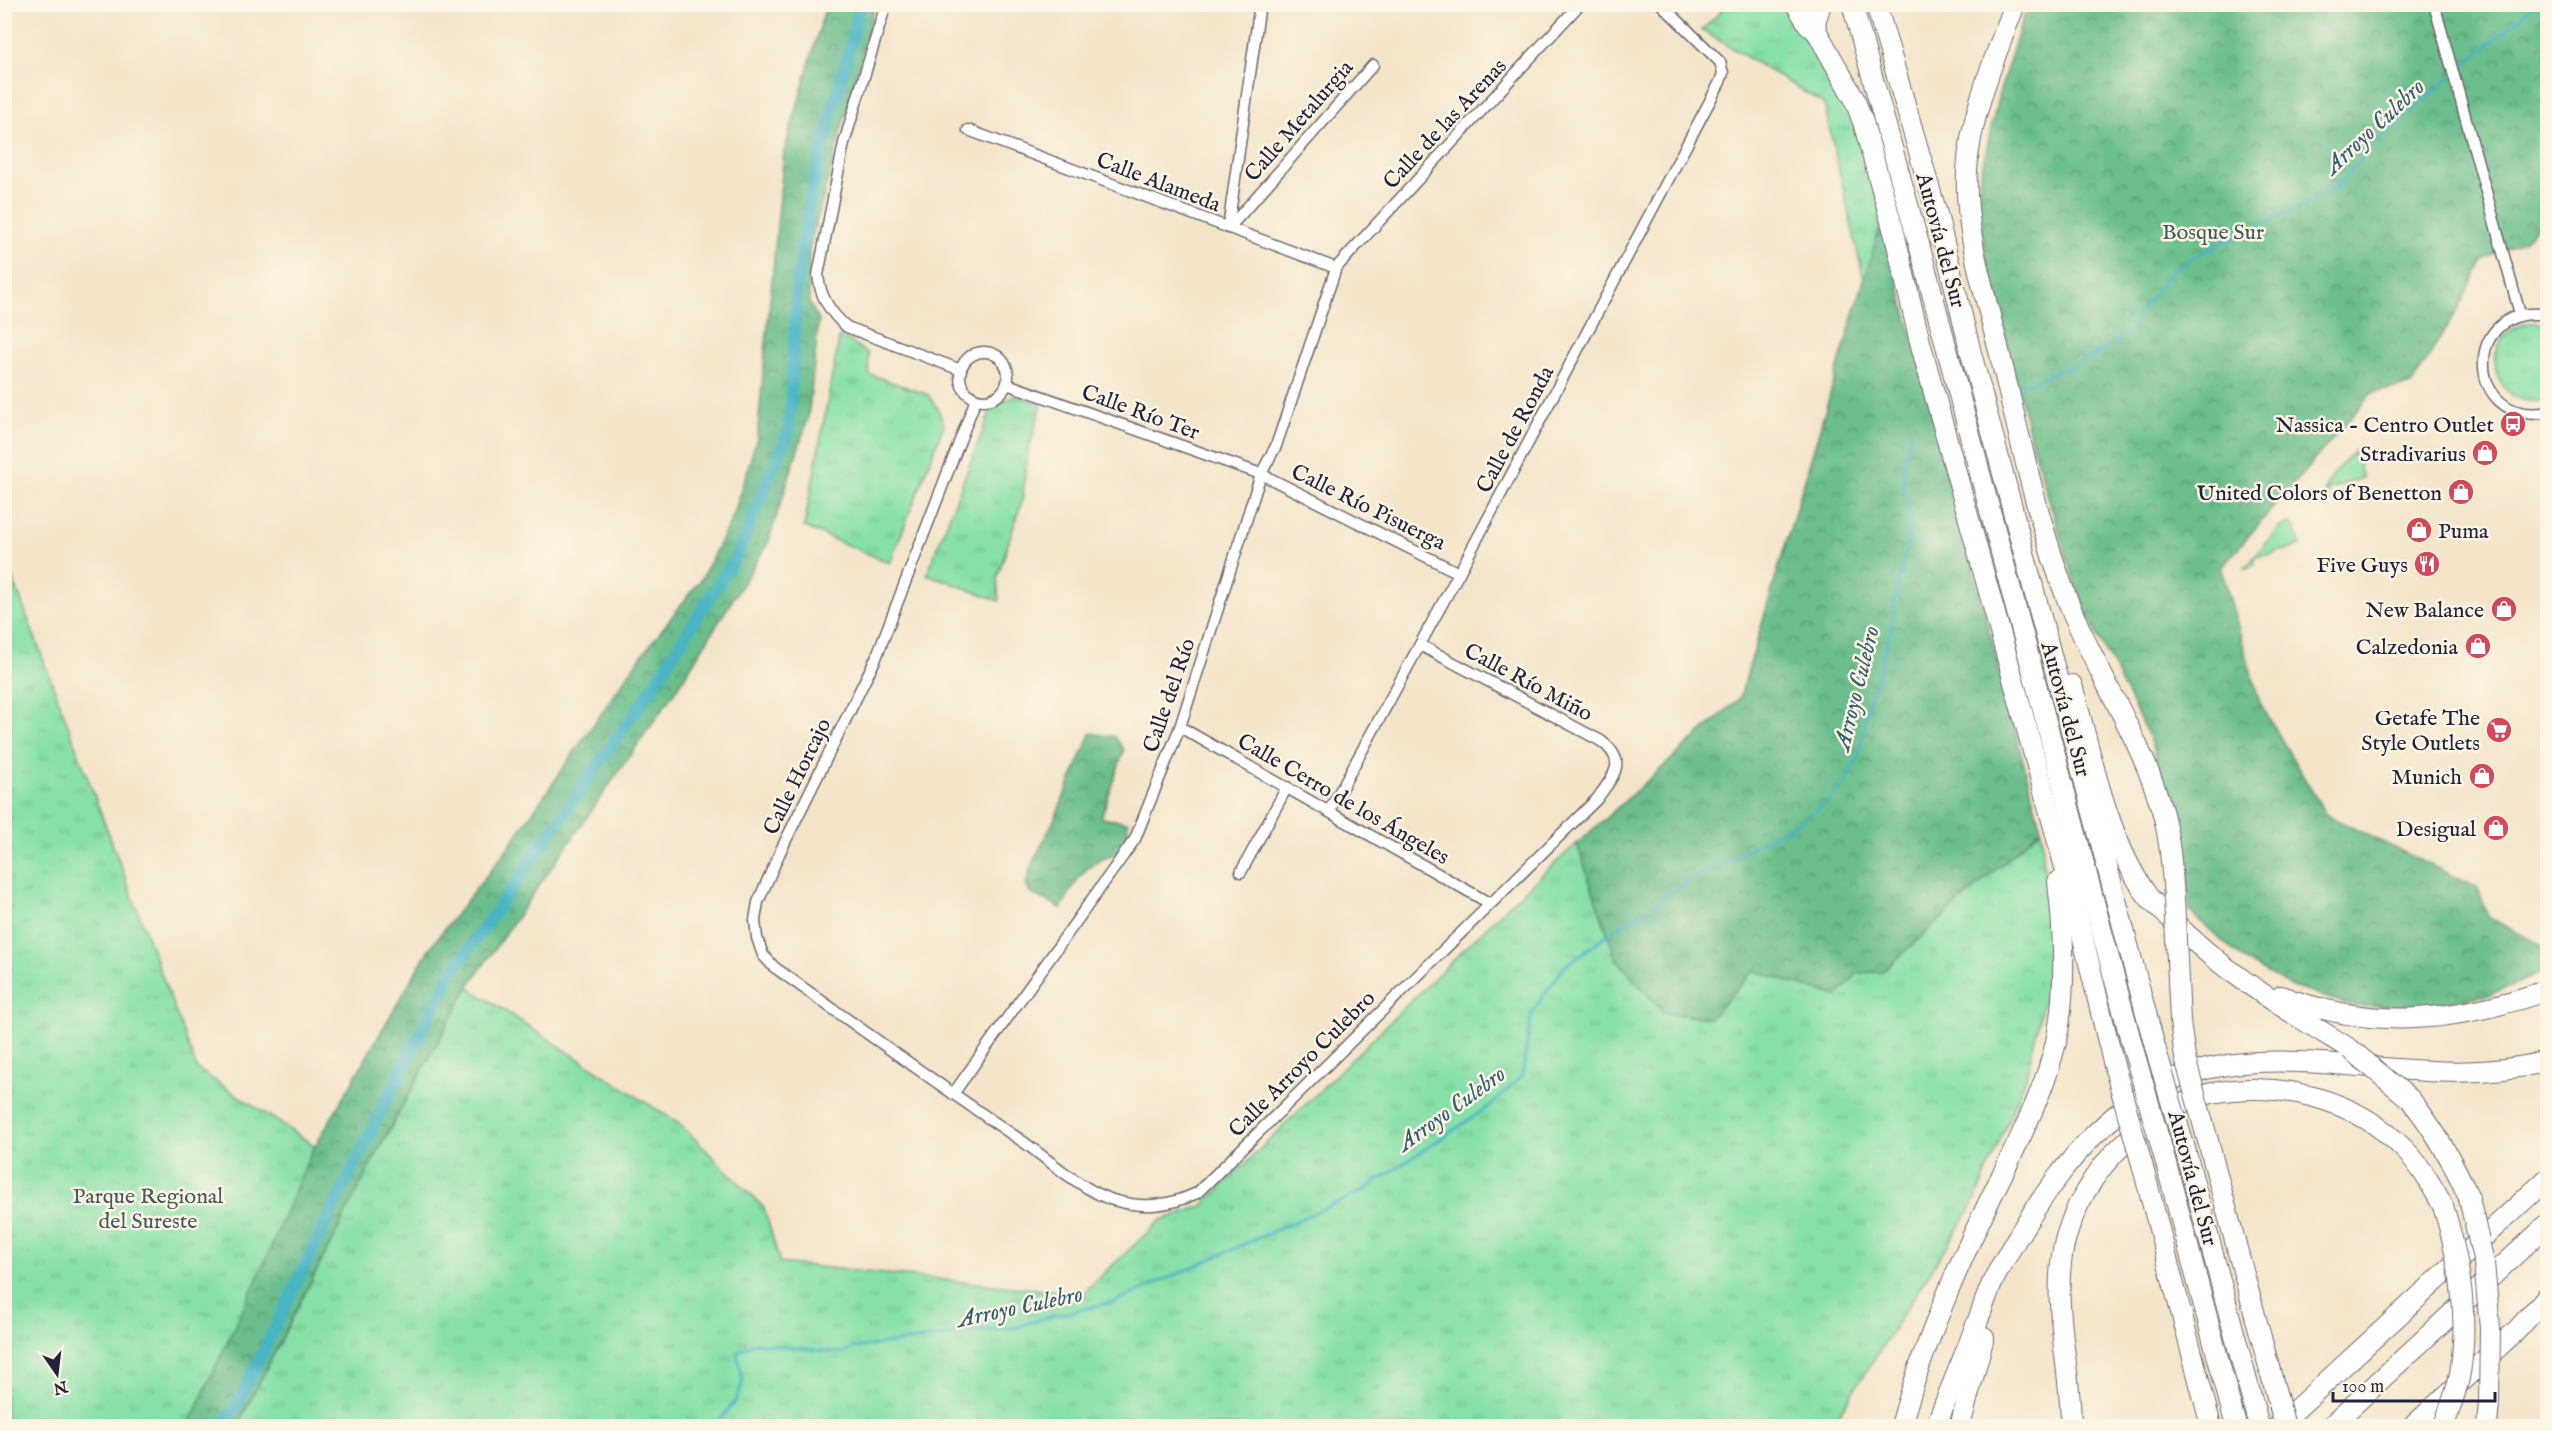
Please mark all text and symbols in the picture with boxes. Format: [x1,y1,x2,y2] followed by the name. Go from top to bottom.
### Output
[1378,53,1513,196] street label: Calle de las Arenas
[1239,54,1360,188] street label: Calle Metalurgia
[2316,72,2432,184] water label: Arroyo Culebro
[1092,146,1225,220] street label: Calle Alameda
[1908,169,1972,311] street label: Autovía del Sur
[2162,219,2264,247] park label: Bosque Sur
[1471,361,1561,498] street label: Calle de Ronda
[1078,379,1203,447] street label: Calle Río Ter
[2498,409,2528,439] bus stop icon: Nassica - Centro Outlet
[2276,412,2494,440] place label: Nassica - Centro Outlet
[2470,438,2500,468] shop icon: Stradivarius
[2360,441,2466,469] place label: Stradivarius
[1286,458,1450,558] street label: Calle Río Pisuerga
[2446,477,2476,507] shop icon: United Colors of Benetton
[2197,480,2442,508] place label: United Colors of Benetton
[2404,515,2434,545] shop icon: Puma
[2438,518,2489,546] place label: Puma
[2412,549,2442,579] restaurant icon: Five Guys
[2316,552,2408,580] place label: Five Guys
[2489,594,2519,624] shop icon: New Balance
[2365,597,2484,625] place label: New Balance
[1826,623,1888,757] water label: Arroyo Culebro
[2463,631,2493,661] shop icon: Calzedonia
[2356,634,2458,662] place label: Calzedonia
[1137,635,1203,756] street label: Calle del Río
[1459,637,1597,728] street label: Calle Río Miño
[2033,638,2097,780] street label: Autovía del Sur
[2361,705,2480,758] place label: Getafe The Style Outlets
[757,714,838,840] street label: Calle Horcajo
[2484,715,2514,745] supermarket icon: Getafe The Style Outlets
[1232,728,1454,872] street label: Calle Cerro de los Ángeles
[2467,761,2497,791] shop icon: Munich
[2391,764,2462,792] place label: Munich
[2481,813,2511,843] shop icon: Desigual
[2396,816,2476,844] place label: Desigual
[1223,985,1382,1144] street label: Calle Arroyo Culebro
[1389,1059,1512,1161] water label: Arroyo Culebro
[2160,1107,2224,1249] street label: Autovía del Sur
[73,1183,223,1236] park label: Parque Regional del Sureste
[952,1279,1086,1336] water label: Arroyo Culebro
[27,1344,87,1404] north arrow
[2333,1365,2495,1403] scale bar
[51,1375,70,1398] text: N
[2342,1376,2384,1399] text: 100 m

